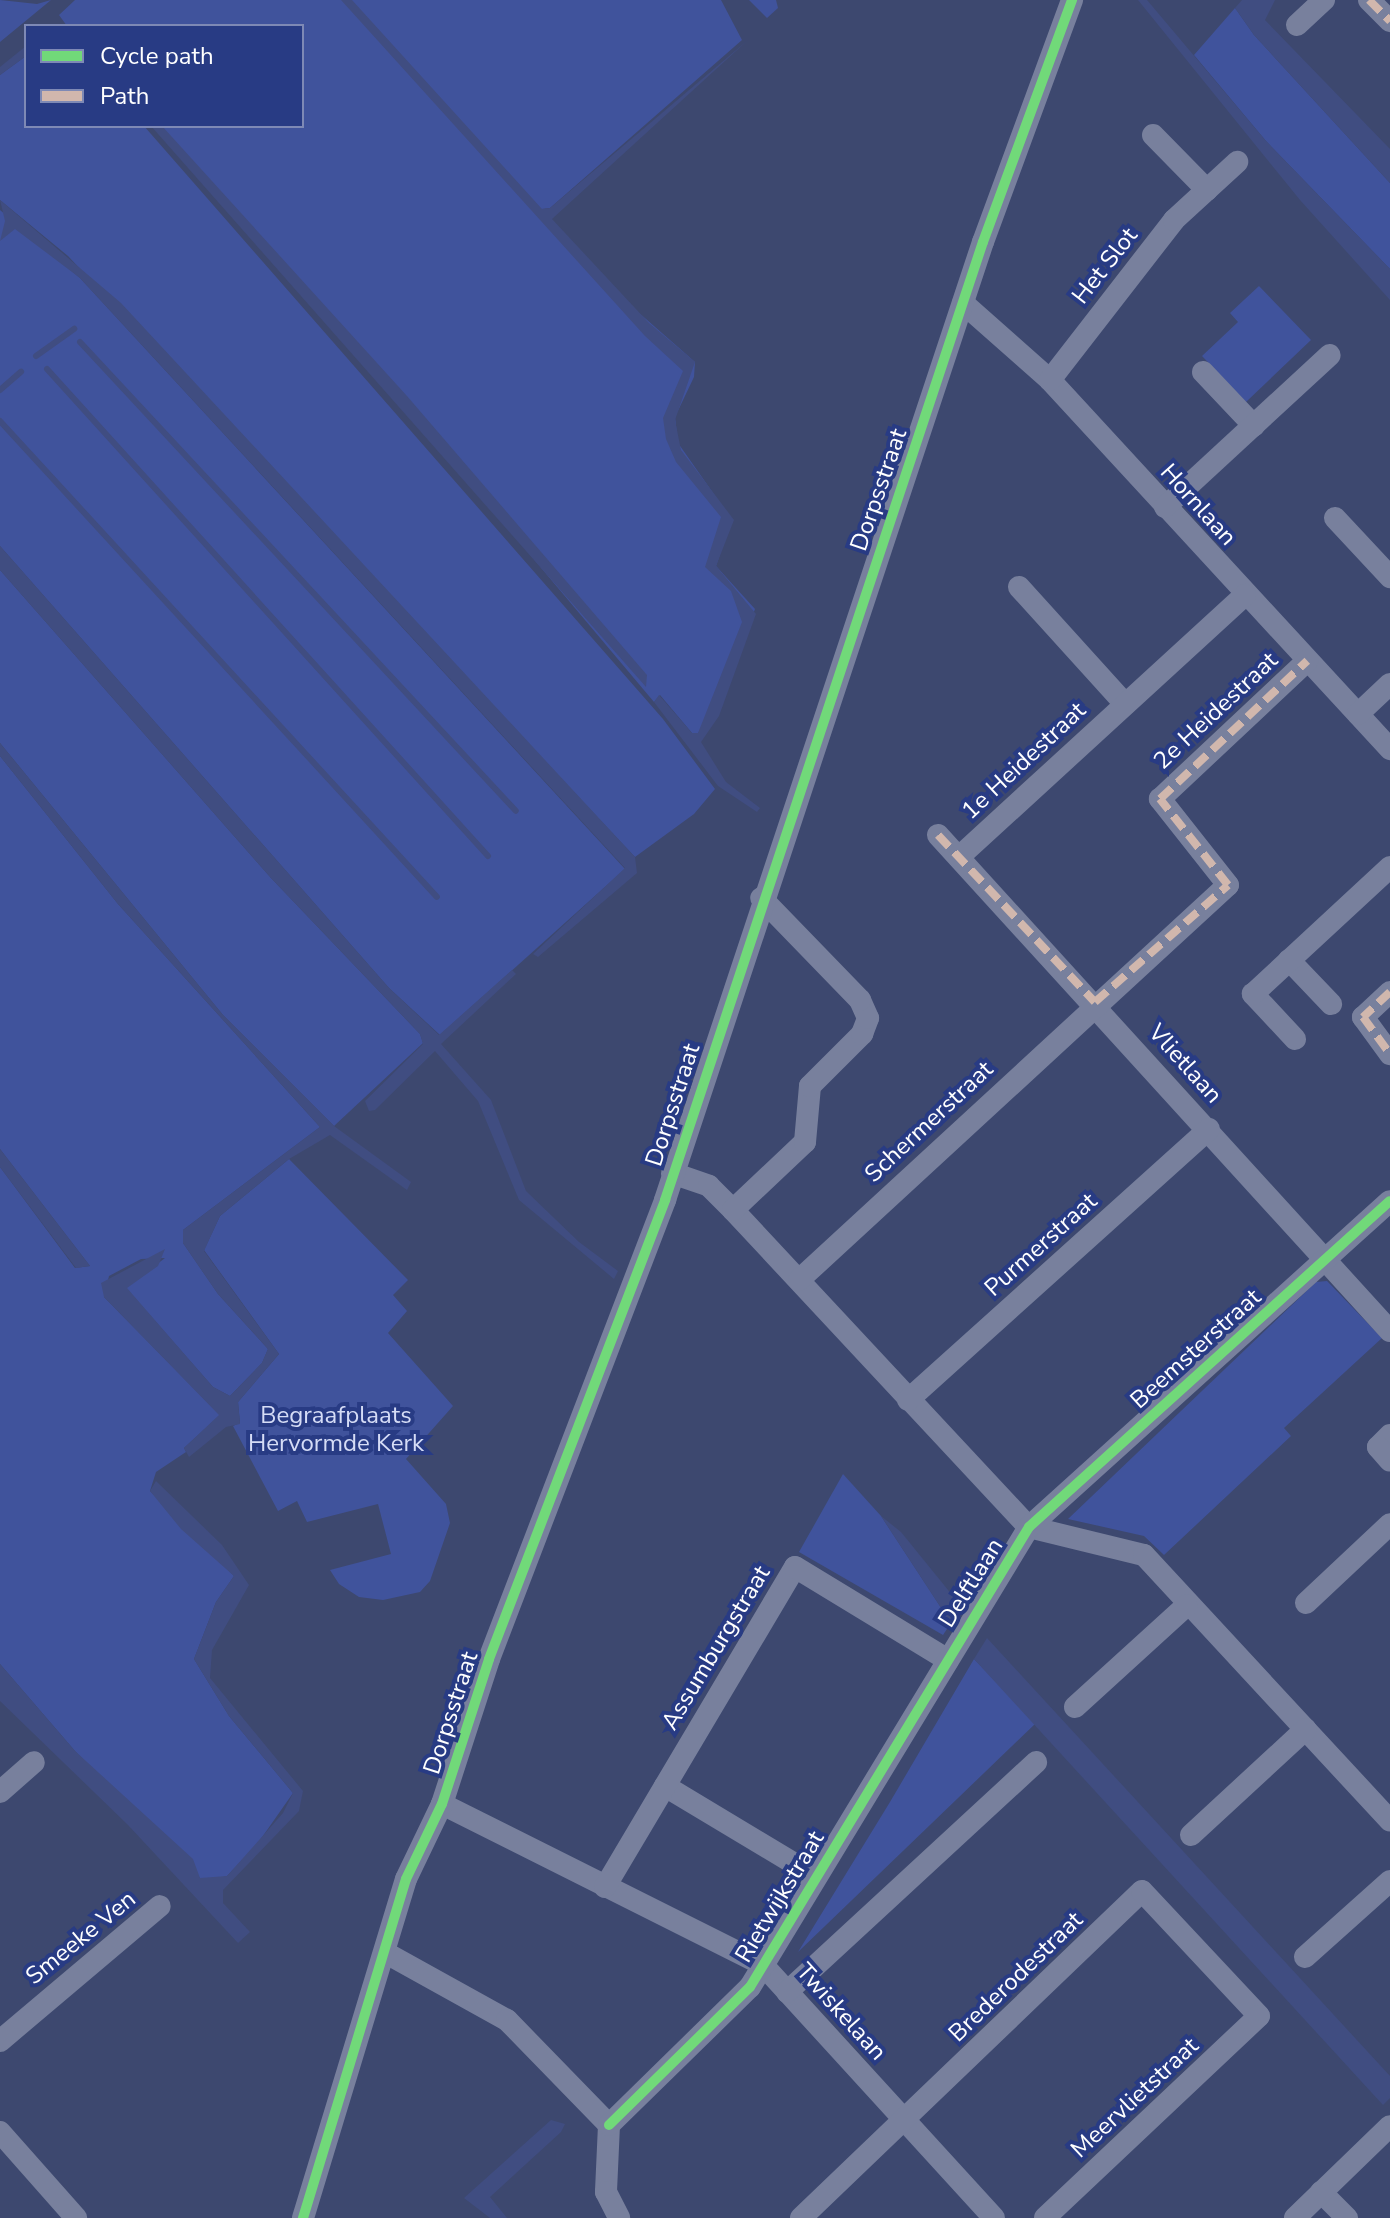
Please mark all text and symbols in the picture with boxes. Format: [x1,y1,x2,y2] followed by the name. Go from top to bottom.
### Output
[24,24,304,128] legend
[100,40,214,72] text: Cycle path
[100,80,149,112] text: Path
[1066,222,1144,310] street label: Het Slot
[845,425,913,555] street label: Dorpsstraat
[1154,458,1242,552] street label: Hornlaan
[1148,646,1284,776] street label: 2e Heidestraat
[956,696,1092,826] street label: 1e Heidestraat
[1142,1018,1228,1110] street label: Vlietlaan
[640,1040,706,1170] street label: Dorpsstraat
[859,1055,999,1189] street label: Schermerstraat
[979,1187,1103,1303] street label: Purmerstraat
[1125,1283,1267,1415] street label: Beemsterstraat
[248,1402,424,1458] park label: Begraafplaats Hervormde Kerk
[932,1533,1010,1633] street label: Delftlaan
[656,1561,776,1735] street label: Assumburgstraat
[418,1648,484,1778] street label: Dorpsstraat
[729,1826,831,1968] street label: Rietwijkstraat
[20,1885,142,1991] street label: Smeeke Ven
[943,1906,1089,2048] street label: Brederodestraat
[790,1957,892,2067] street label: Twiskelaan
[1065,2032,1205,2164] street label: Meervlietstraat

